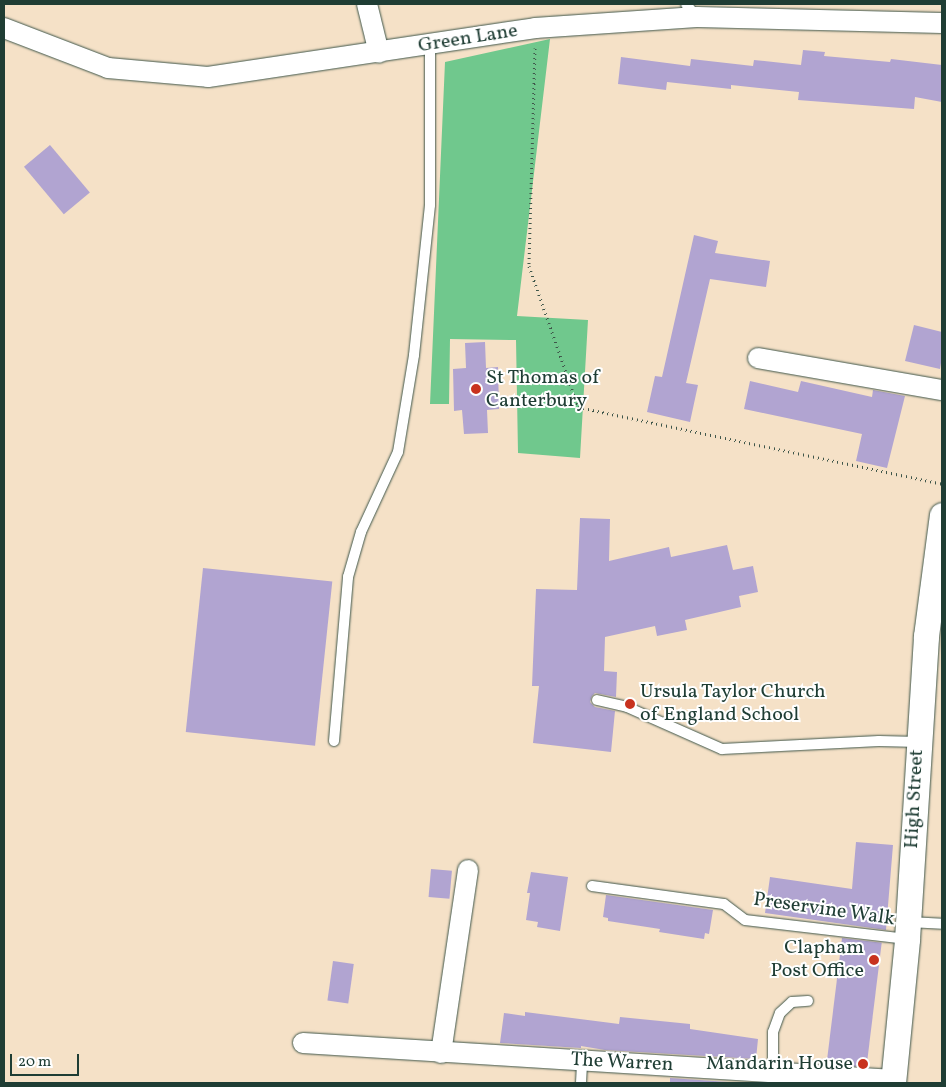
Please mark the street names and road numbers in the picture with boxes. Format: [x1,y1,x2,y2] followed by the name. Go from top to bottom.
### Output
[417,19,519,59] street label: Green Lane
[900,749,930,849] street label: High Street
[751,888,897,932] street label: Preservine Walk
[570,1048,674,1078] street label: The Warren

